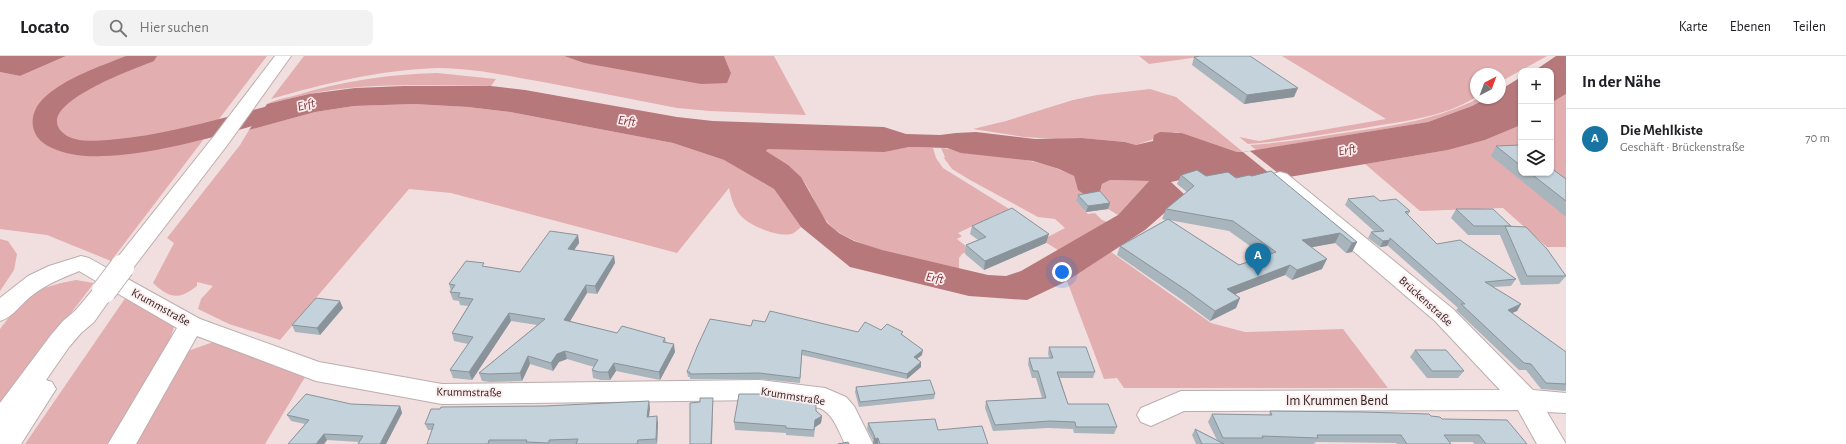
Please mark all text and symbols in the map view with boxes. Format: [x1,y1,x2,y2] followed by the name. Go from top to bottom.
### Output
[93,10,373,46] search box
[107,17,129,39] icon: search
[20,18,69,37] text: Locato
[139,20,209,35] text: Hier suchen
[1679,20,1708,34] text: Karte
[1730,20,1771,34] text: Ebenen
[1793,20,1826,34] text: Teilen
[1470,68,1506,104] north arrow
[1518,68,1554,176] map controls
[1518,68,1554,104] button: +
[1582,73,1661,90] text: In der Nähe
[296,97,317,114] water label: Erft
[1518,104,1554,140] button: −
[617,114,637,129] water label: Erft
[1620,123,1703,138] text: Die Mehlkiste
[1591,132,1599,145] text: A
[1805,132,1830,145] text: 70 m
[1518,140,1554,176] button: layers
[1620,141,1745,154] text: Geschäft · Brückenstraße
[1337,142,1358,158] water label: Erft
[1245,243,1271,276] pin: A
[1052,262,1072,282] your location
[925,270,945,287] water label: Erft
[1397,274,1455,328] street label: Brückenstraße
[130,286,192,328] street label: Krummstraße
[436,385,502,399] street label: Krummstraße
[760,385,826,407] street label: Krummstraße
[1286,394,1388,408] street label: Im Krummen Bend

